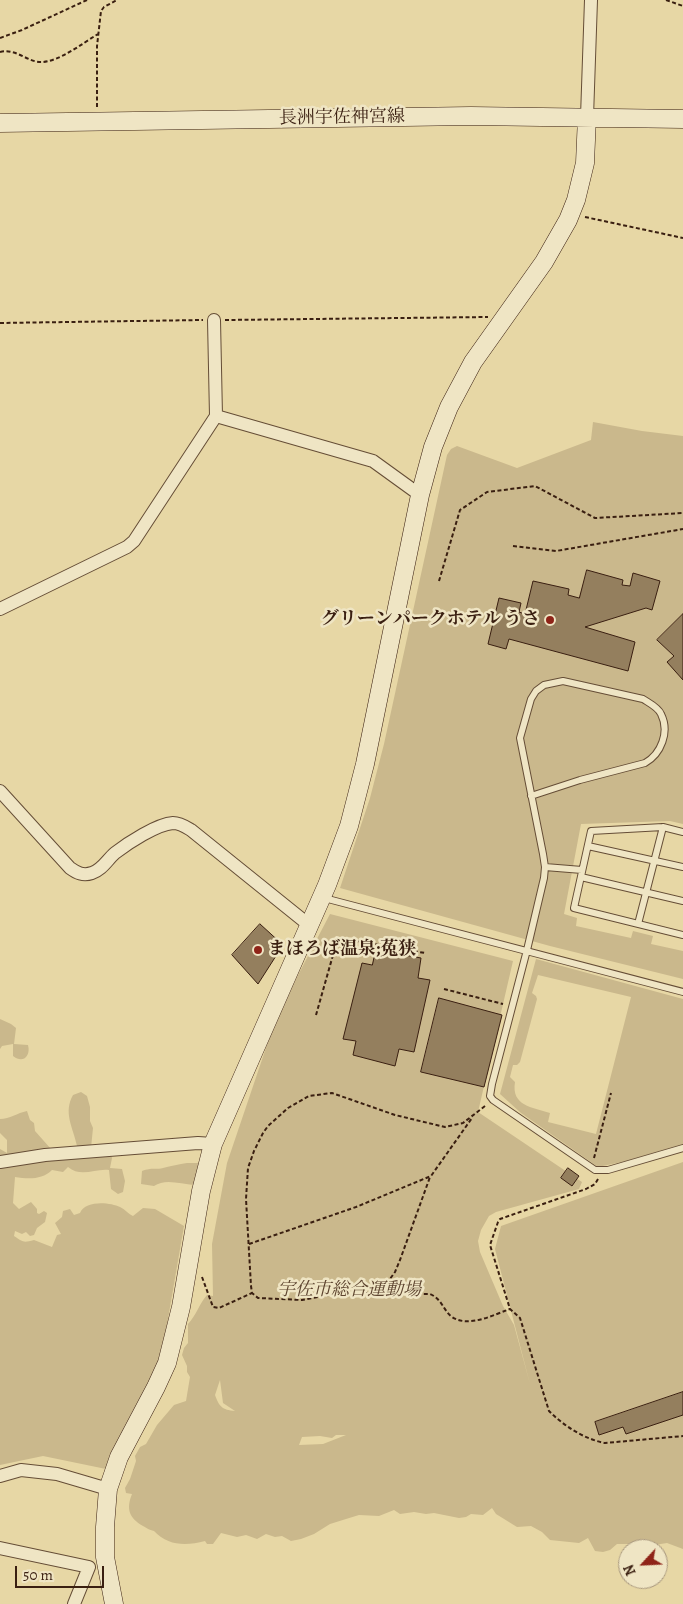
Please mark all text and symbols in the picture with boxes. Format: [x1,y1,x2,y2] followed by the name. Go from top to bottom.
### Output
[279,106,405,130] street label: 長洲宇佐神宮線
[321,609,540,631] place label: グリーンパークホテル うさ
[544,614,556,626] marker: グリーンパークホテル うさ
[268,939,416,961] place label: まほろば温泉;菟狭
[252,944,264,956] marker: まほろば温泉;菟狭
[277,1280,421,1302] park label: 宇佐市総合運動場
[618,1539,668,1589] north arrow
[18,1556,106,1588] scale bar
[619,1561,641,1579] text: N
[23,1565,53,1585] text: 50 m

